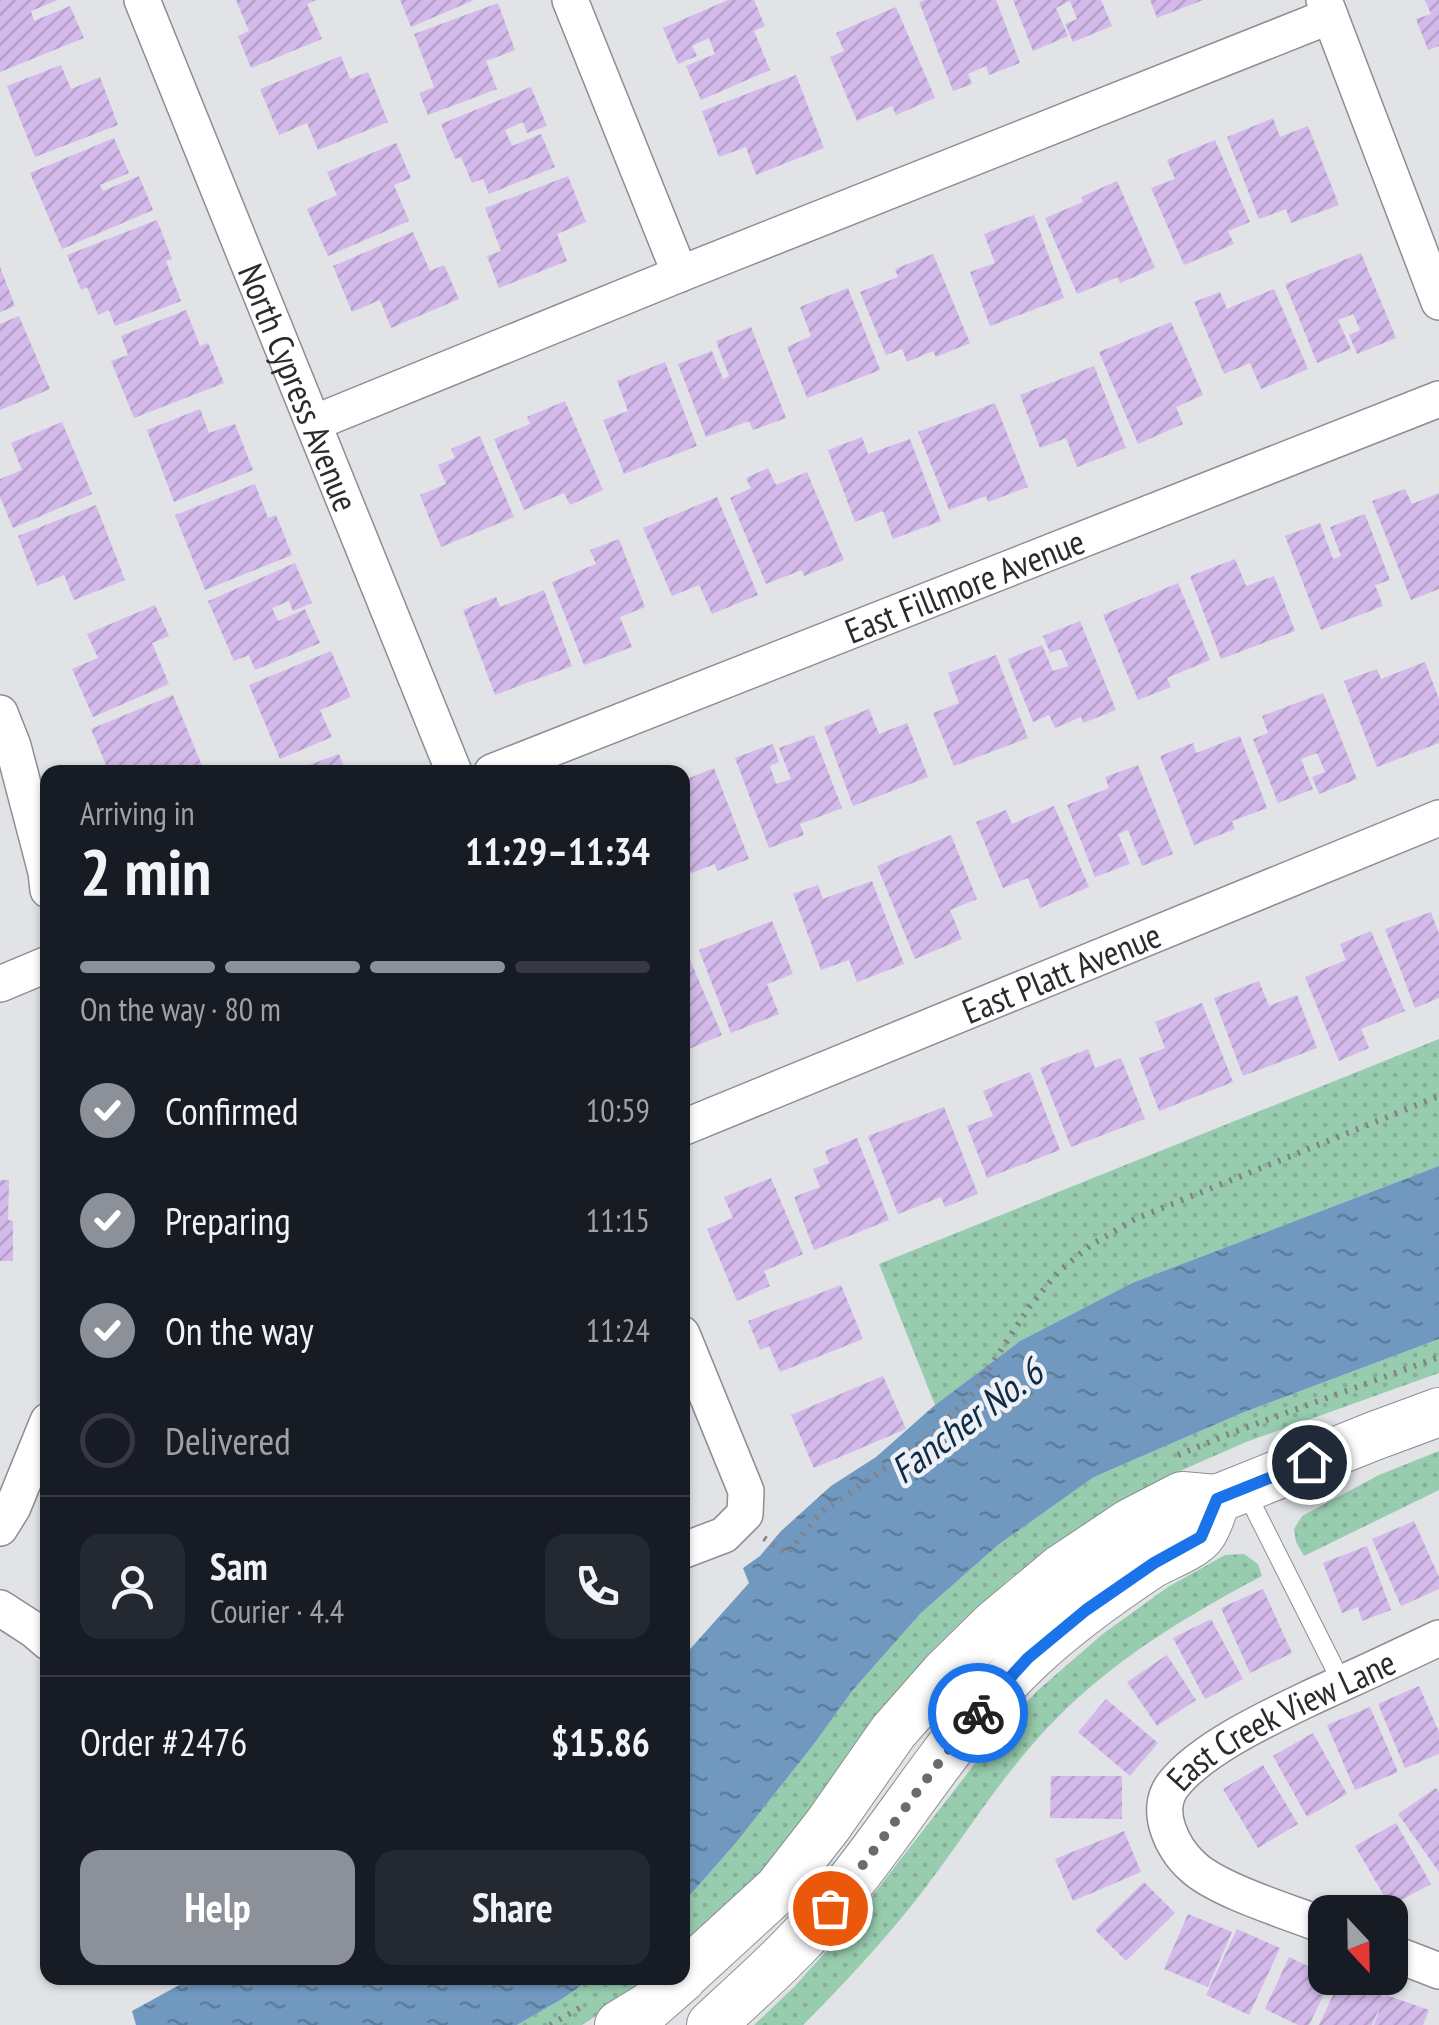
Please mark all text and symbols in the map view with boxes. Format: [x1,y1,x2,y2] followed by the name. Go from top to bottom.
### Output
[228,257,369,518] street label: North Cypress Avenue
[838,518,1091,654] street label: East Fillmore Avenue
[80,792,195,834] text: Arriving in
[465,826,650,875] text: 11:29–11:34
[80,829,211,913] text: 2 min
[955,911,1167,1034] street label: East Platt Avenue
[80,988,281,1030] text: On the way · 80 m
[80,1083,135,1138] icon: check
[165,1086,298,1135] text: Confirmed
[586,1089,650,1131] text: 10:59
[80,1193,135,1248] icon: check
[165,1196,291,1245] text: Preparing
[586,1199,650,1241] text: 11:15
[80,1303,135,1358] icon: check
[165,1306,313,1355] text: On the way
[586,1309,650,1351] text: 11:24
[880,1345,1054,1493] water label: Fancher No. 6
[165,1416,291,1465] text: Delivered
[1267,1420,1352,1505] pin
[1282,1435,1337,1490] icon: home
[80,1534,185,1639] button: person
[545,1534,650,1639] button: phone
[210,1541,268,1590] text: Sam
[210,1590,344,1632] text: Courier · 4.4
[1156,1639,1403,1800] street label: East Creek View Lane
[928,1663,1028,1763] courier
[951,1686,1006,1741] icon: bike
[80,1717,247,1766] text: Order #2476
[551,1717,650,1766] text: $15.86
[80,1850,355,1965] button: Help
[375,1850,650,1965] button: Share
[788,1866,873,1951] pin
[803,1881,858,1936] icon: bag
[1308,1895,1408,1995] north arrow
[1308,1895,1408,1995] map controls

